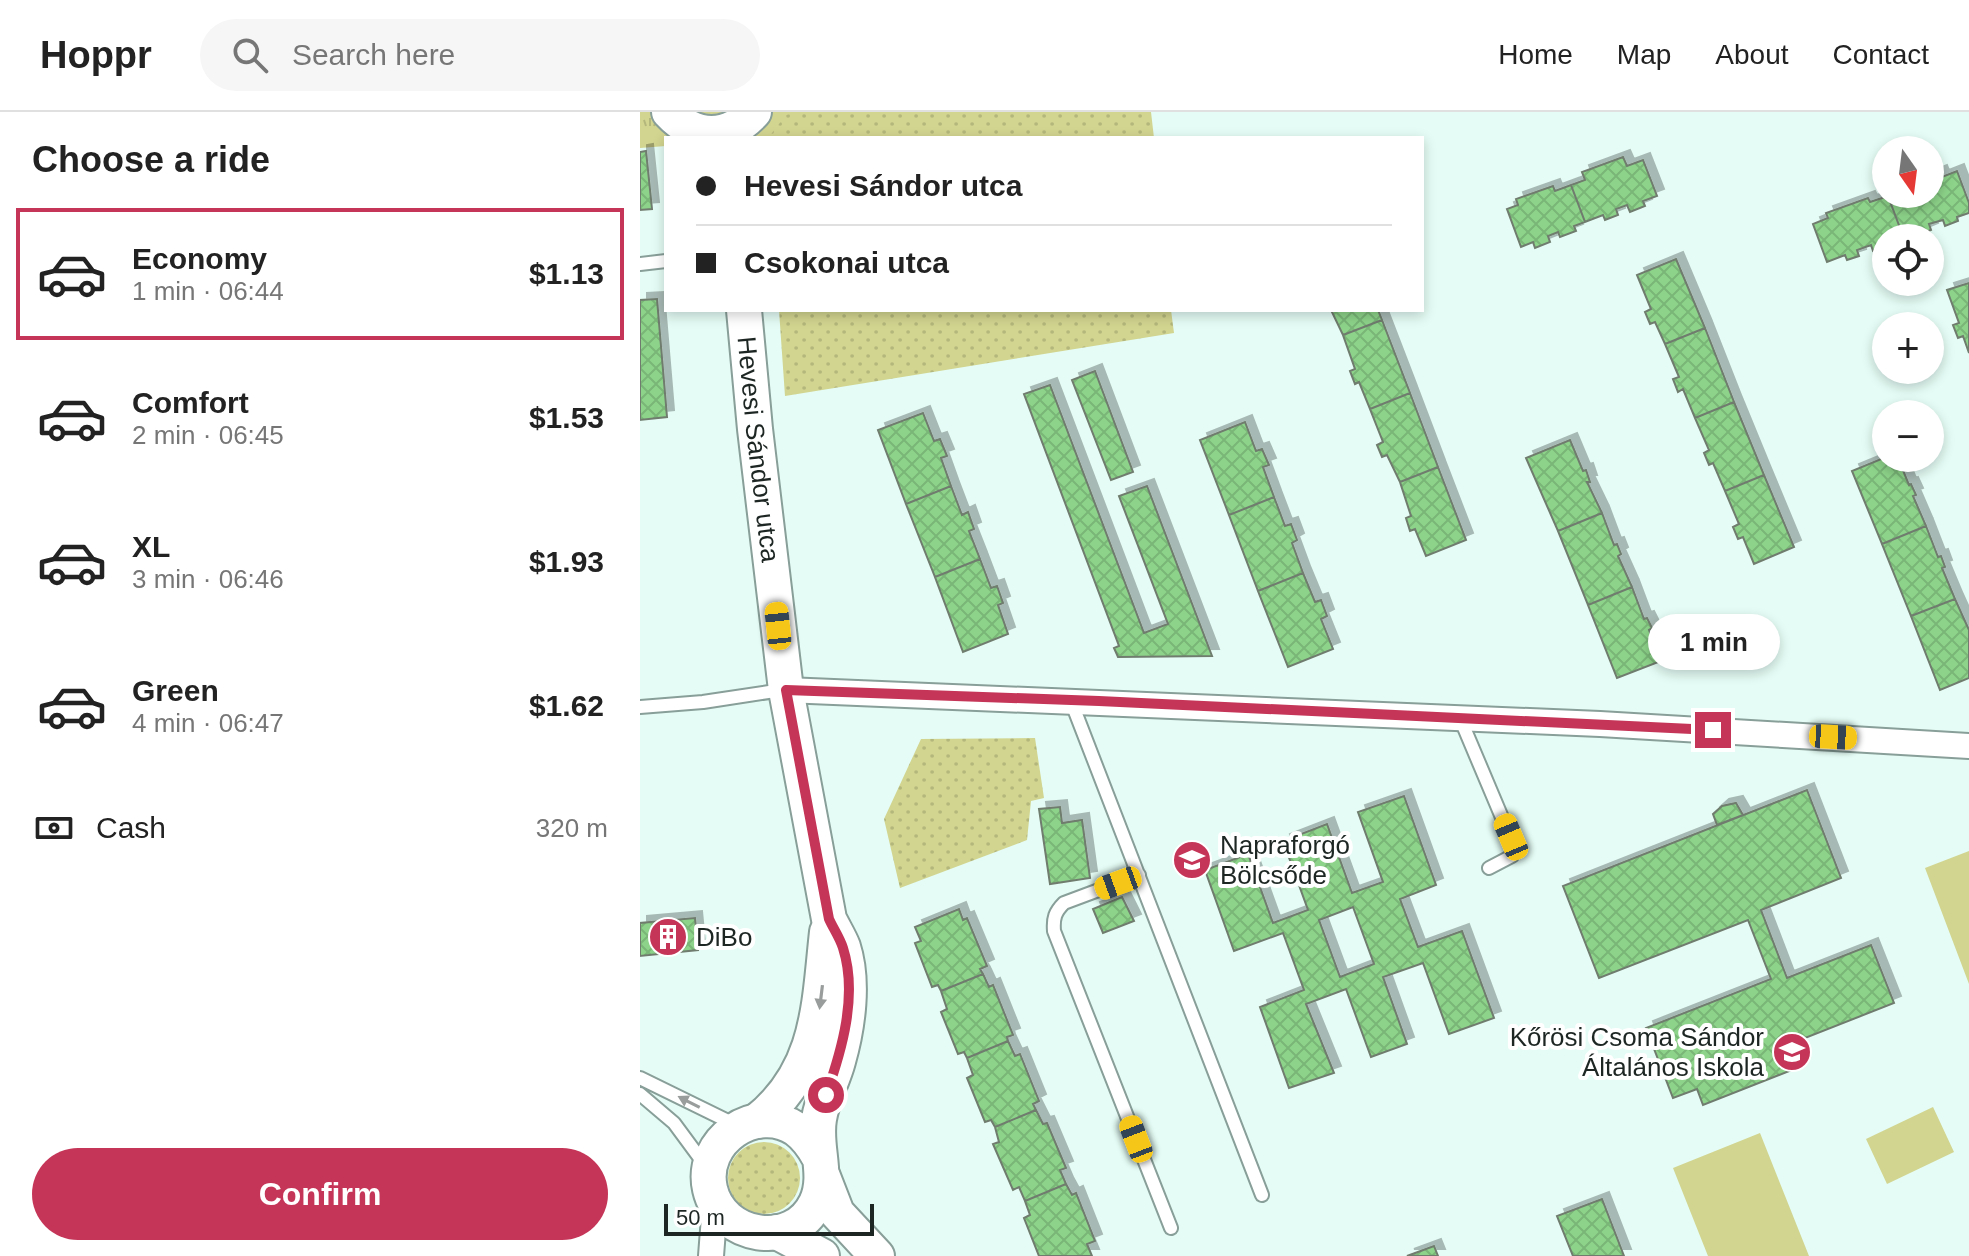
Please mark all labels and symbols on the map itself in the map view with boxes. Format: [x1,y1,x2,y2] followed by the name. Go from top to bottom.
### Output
[1872,136,1944,208] north arrow
[732,335,786,564] street label: Hevesi Sándor utca
[764,601,792,651] car
[1647,614,1779,670] callout: 1 min
[1695,712,1731,748] route end
[1808,724,1858,750] car
[1491,810,1531,864] car
[1220,830,1350,890] place label: Napraforgó Bölcsőde
[1171,839,1213,881] school or university icon: Napraforgó Bölcsőde
[1091,864,1145,902] car
[647,916,689,958] building icon: DiBo
[696,922,752,952] place label: DiBo
[815,985,828,1010] one-way arrow
[1510,1022,1765,1082] place label: Kőrösi Csoma Sándor Általános Iskola
[1771,1031,1813,1073] school or university icon: Kőrösi Csoma Sándor Általános Iskola
[808,1077,844,1113] route start
[678,1095,701,1109] one-way arrow
[1116,1112,1156,1166] car
[664,1200,874,1236] scale bar

